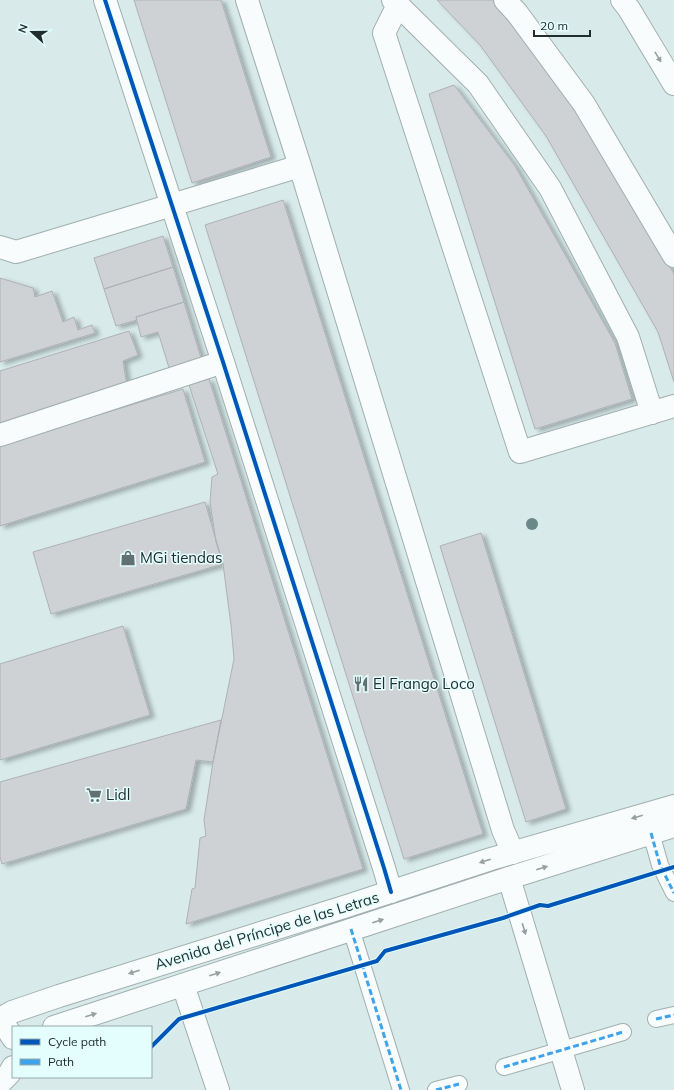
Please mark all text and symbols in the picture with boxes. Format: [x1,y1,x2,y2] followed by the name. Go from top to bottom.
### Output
[12,12,52,52] north arrow
[534,12,590,38] scale bar
[540,18,568,33] text: 20 m
[15,22,31,35] text: N
[654,52,662,62] one-way arrow
[140,548,223,567] place label: MGi tiendas
[119,549,137,567] shop icon: MGi tiendas
[373,674,475,693] place label: El Frango Loco
[352,675,370,693] restaurant icon: El Frango Loco
[106,785,130,804] place label: Lidl
[85,786,103,804] supermarket icon: Lidl
[630,814,643,820] one-way arrow
[479,859,491,865] one-way arrow
[536,864,548,870] one-way arrow
[152,887,381,974] street label: Avenida del Príncipe de las Letras
[373,917,385,923] one-way arrow
[521,923,527,935] one-way arrow
[128,969,140,975] one-way arrow
[209,971,221,977] one-way arrow
[86,1012,98,1018] one-way arrow
[12,1026,152,1078] legend
[48,1034,106,1049] text: Cycle path
[48,1054,74,1069] text: Path

